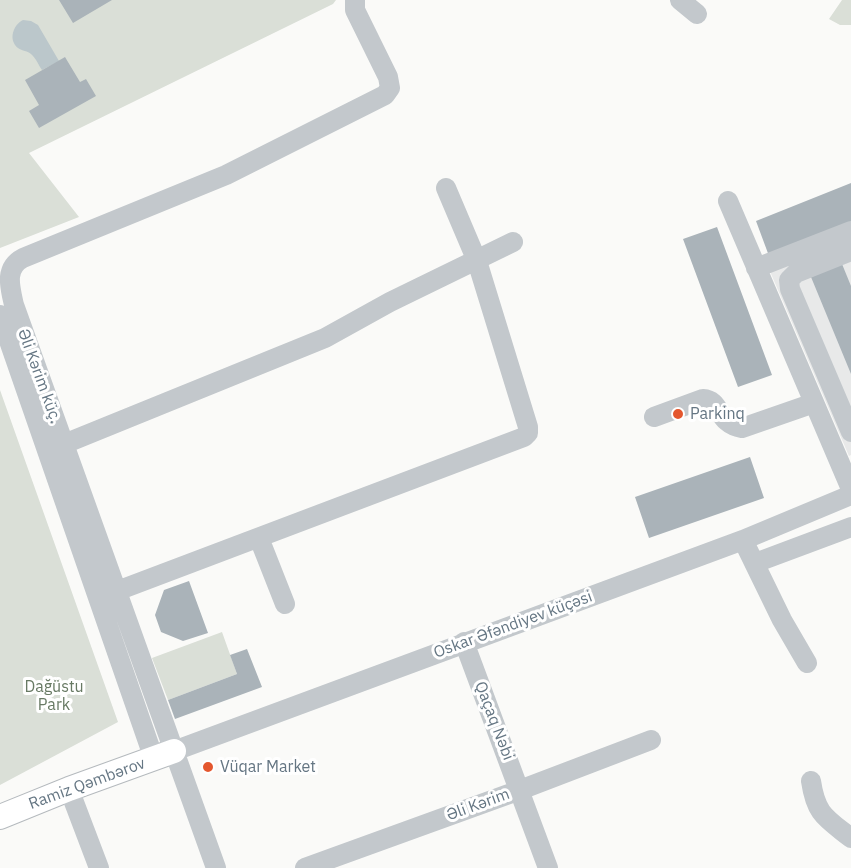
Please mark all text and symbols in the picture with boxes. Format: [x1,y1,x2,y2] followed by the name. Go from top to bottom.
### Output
[13,326,65,426] street label: Əli Kərim küç.
[690,404,745,424] place label: Parkinq
[671,407,685,421] marker: Parkinq
[431,587,595,663] street label: Oskar Əfəndiyev küçəsi
[24,677,84,715] park label: Dağüstu Park
[470,679,518,763] street label: Qaçaq Nəbi
[26,754,148,814] street label: Ramiz Qəmbərov
[220,757,316,777] place label: Vüqar Market
[201,760,215,774] marker: Vüqar Market
[444,785,512,825] street label: Əli Kərim

